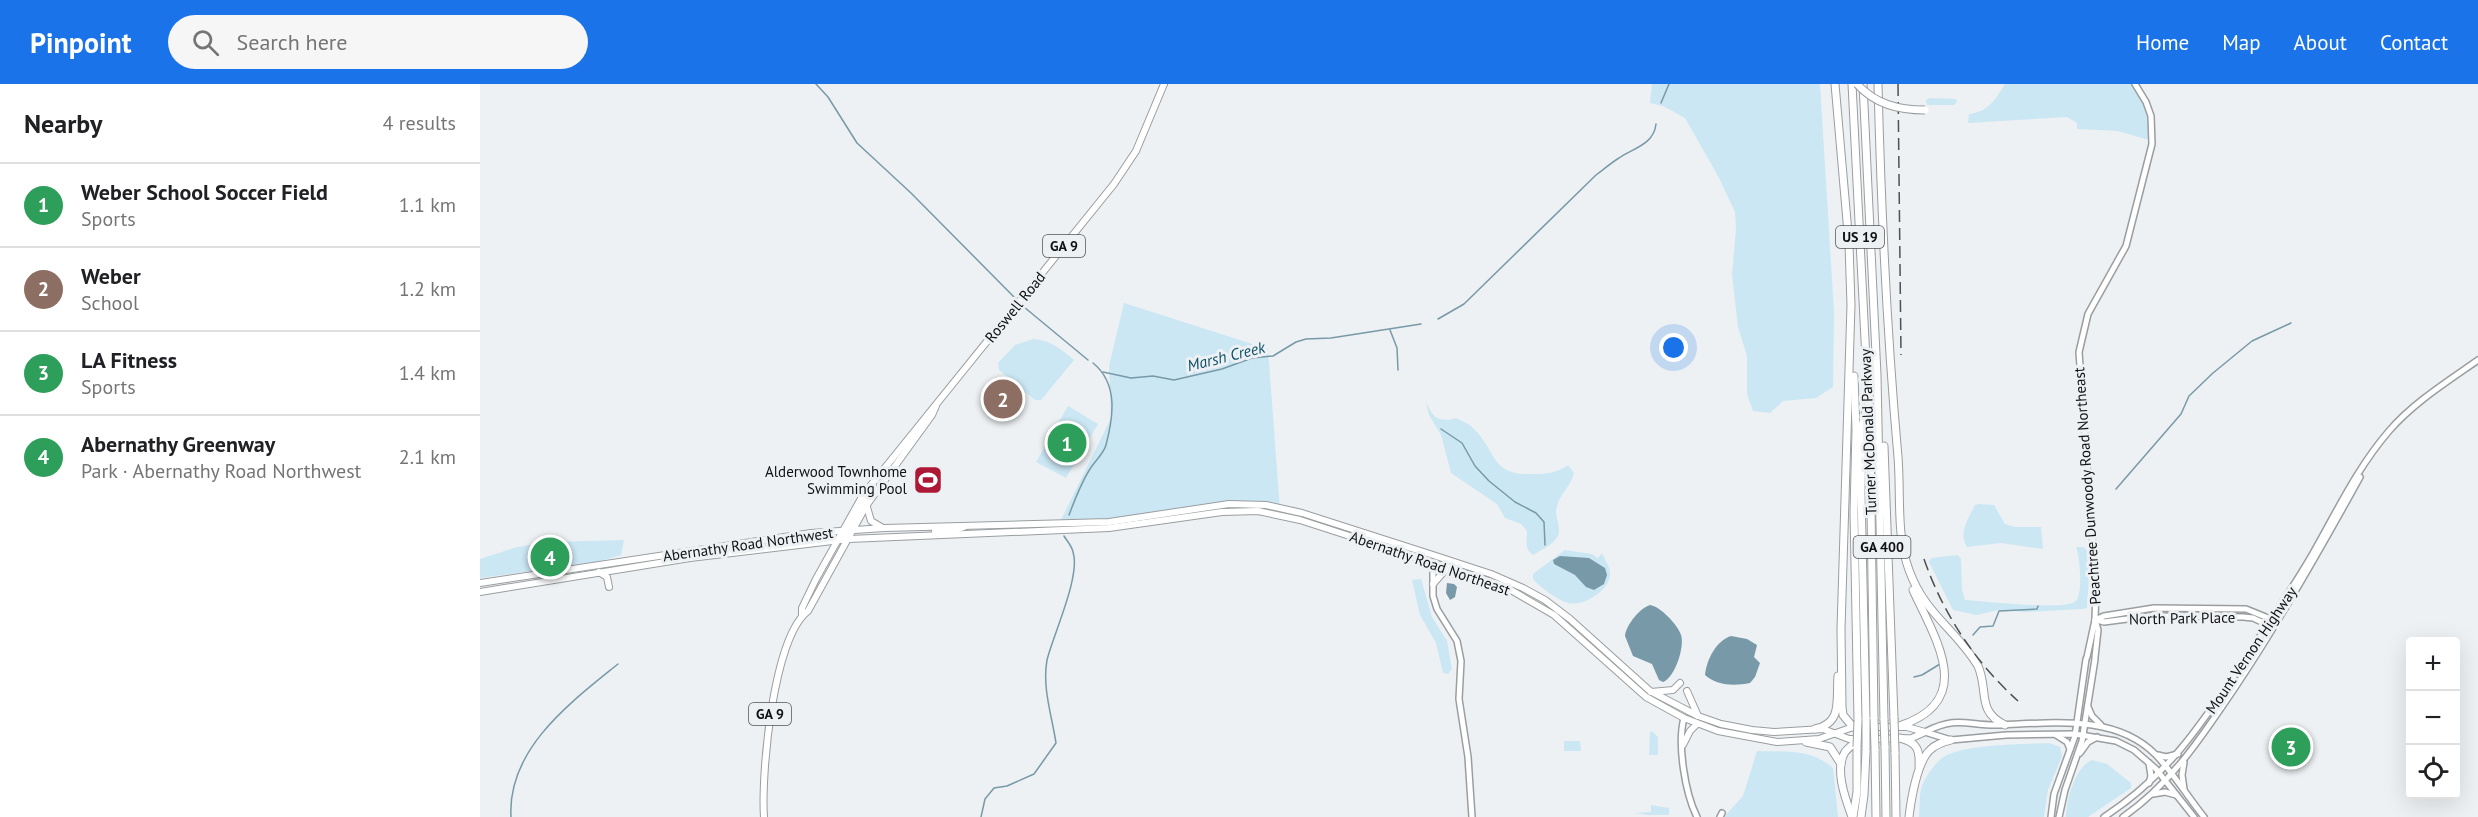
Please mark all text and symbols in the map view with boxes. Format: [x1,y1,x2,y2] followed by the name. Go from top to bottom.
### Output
[168,15,588,69] search box
[30,24,132,61] text: Pinpoint
[189,26,222,59] icon: search
[237,28,347,56] text: Search here
[2136,29,2189,56] text: Home
[2222,29,2261,56] text: Map
[2294,29,2347,56] text: About
[2380,29,2448,56] text: Contact
[24,107,102,140] text: Nearby
[383,110,456,136] text: 4 results
[81,178,328,206] text: Weber School Soccer Field
[38,192,49,218] text: 1
[399,192,456,218] text: 1.1 km
[81,206,136,232] text: Sports
[1836,226,1884,248] road number: US 19
[1043,235,1085,257] road number: GA 9
[81,262,141,290] text: Weber
[981,268,1049,346] street label: Roswell Road
[38,276,49,302] text: 2
[399,276,456,302] text: 1.2 km
[81,290,139,316] text: School
[1659,333,1688,362] your location
[1185,336,1268,375] water label: Marsh Creek
[81,346,177,374] text: LA Fitness
[1856,348,1880,516] street label: Turner McDonald Parkway
[38,360,49,386] text: 3
[399,360,456,386] text: 1.4 km
[2069,367,2105,605] street label: Peachtree Dunwoody Road Northeast
[81,374,136,400] text: Sports
[984,376,1022,422] pin: 2
[1048,420,1086,466] pin: 1
[81,430,275,458] text: Abernathy Greenway
[38,444,49,470] text: 4
[399,444,456,470] text: 2.1 km
[81,458,361,484] text: Park · Abernathy Road Northwest
[765,462,908,498] place label: Alderwood Townhome Swimming Pool
[912,464,944,496] sports icon: Alderwood Townhome Swimming Pool
[662,523,834,565] street label: Abernathy Road Northwest
[1347,527,1513,599] street label: Abernathy Road Northeast
[530,534,570,580] pin: 4
[1854,536,1910,558] road number: GA 400
[2201,583,2301,717] street label: Mount Vernon Highway
[2129,608,2235,628] street label: North Park Place
[2406,637,2460,799] map controls
[2406,637,2460,691] button: +
[2406,691,2460,745] button: −
[749,703,791,725] road number: GA 9
[2272,724,2310,770] pin: 3
[2406,745,2460,799] button: locate

